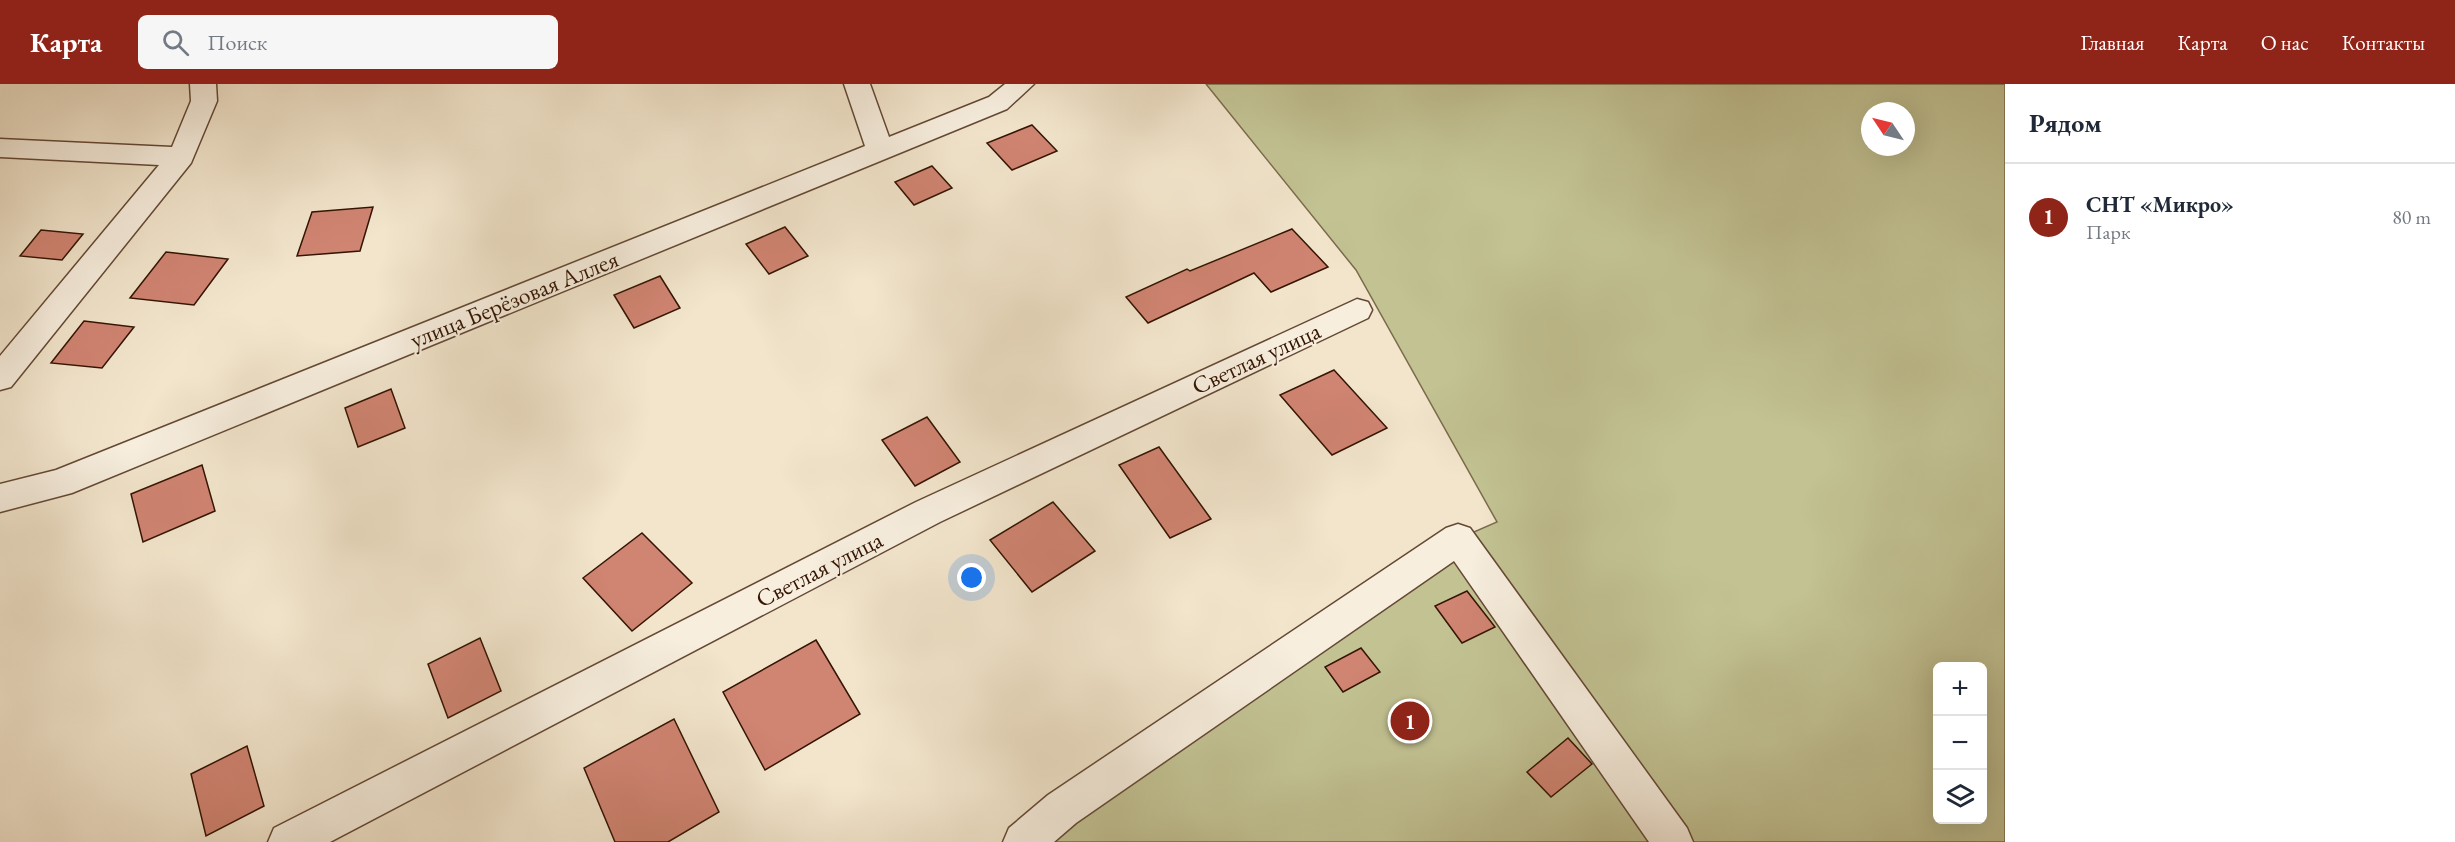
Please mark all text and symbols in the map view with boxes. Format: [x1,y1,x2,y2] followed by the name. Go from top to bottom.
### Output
[138,15,558,69] search box
[30,24,102,60] text: Карта
[159,26,192,59] icon: search
[207,28,267,57] text: Поиск
[2080,29,2144,56] text: Главная
[2177,29,2228,56] text: Карта
[2261,29,2309,56] text: О нас
[2342,29,2425,56] text: Контакты
[1861,102,1915,156] north arrow
[2029,106,2102,140] text: Рядом
[2086,190,2234,219] text: СНТ «Микро»
[2043,204,2054,230] text: 1
[2392,204,2431,230] text: 80 m
[2086,219,2130,245] text: Парк
[405,243,623,355] street label: улица Берёзовая Аллея
[1187,315,1326,401] street label: Светлая улица
[750,524,888,614] street label: Светлая улица
[957,563,986,592] your location
[1933,662,1987,824] map controls
[1933,662,1987,716] button: +
[1390,698,1430,744] pin: 1
[1933,716,1987,770] button: −
[1933,770,1987,824] button: layers

